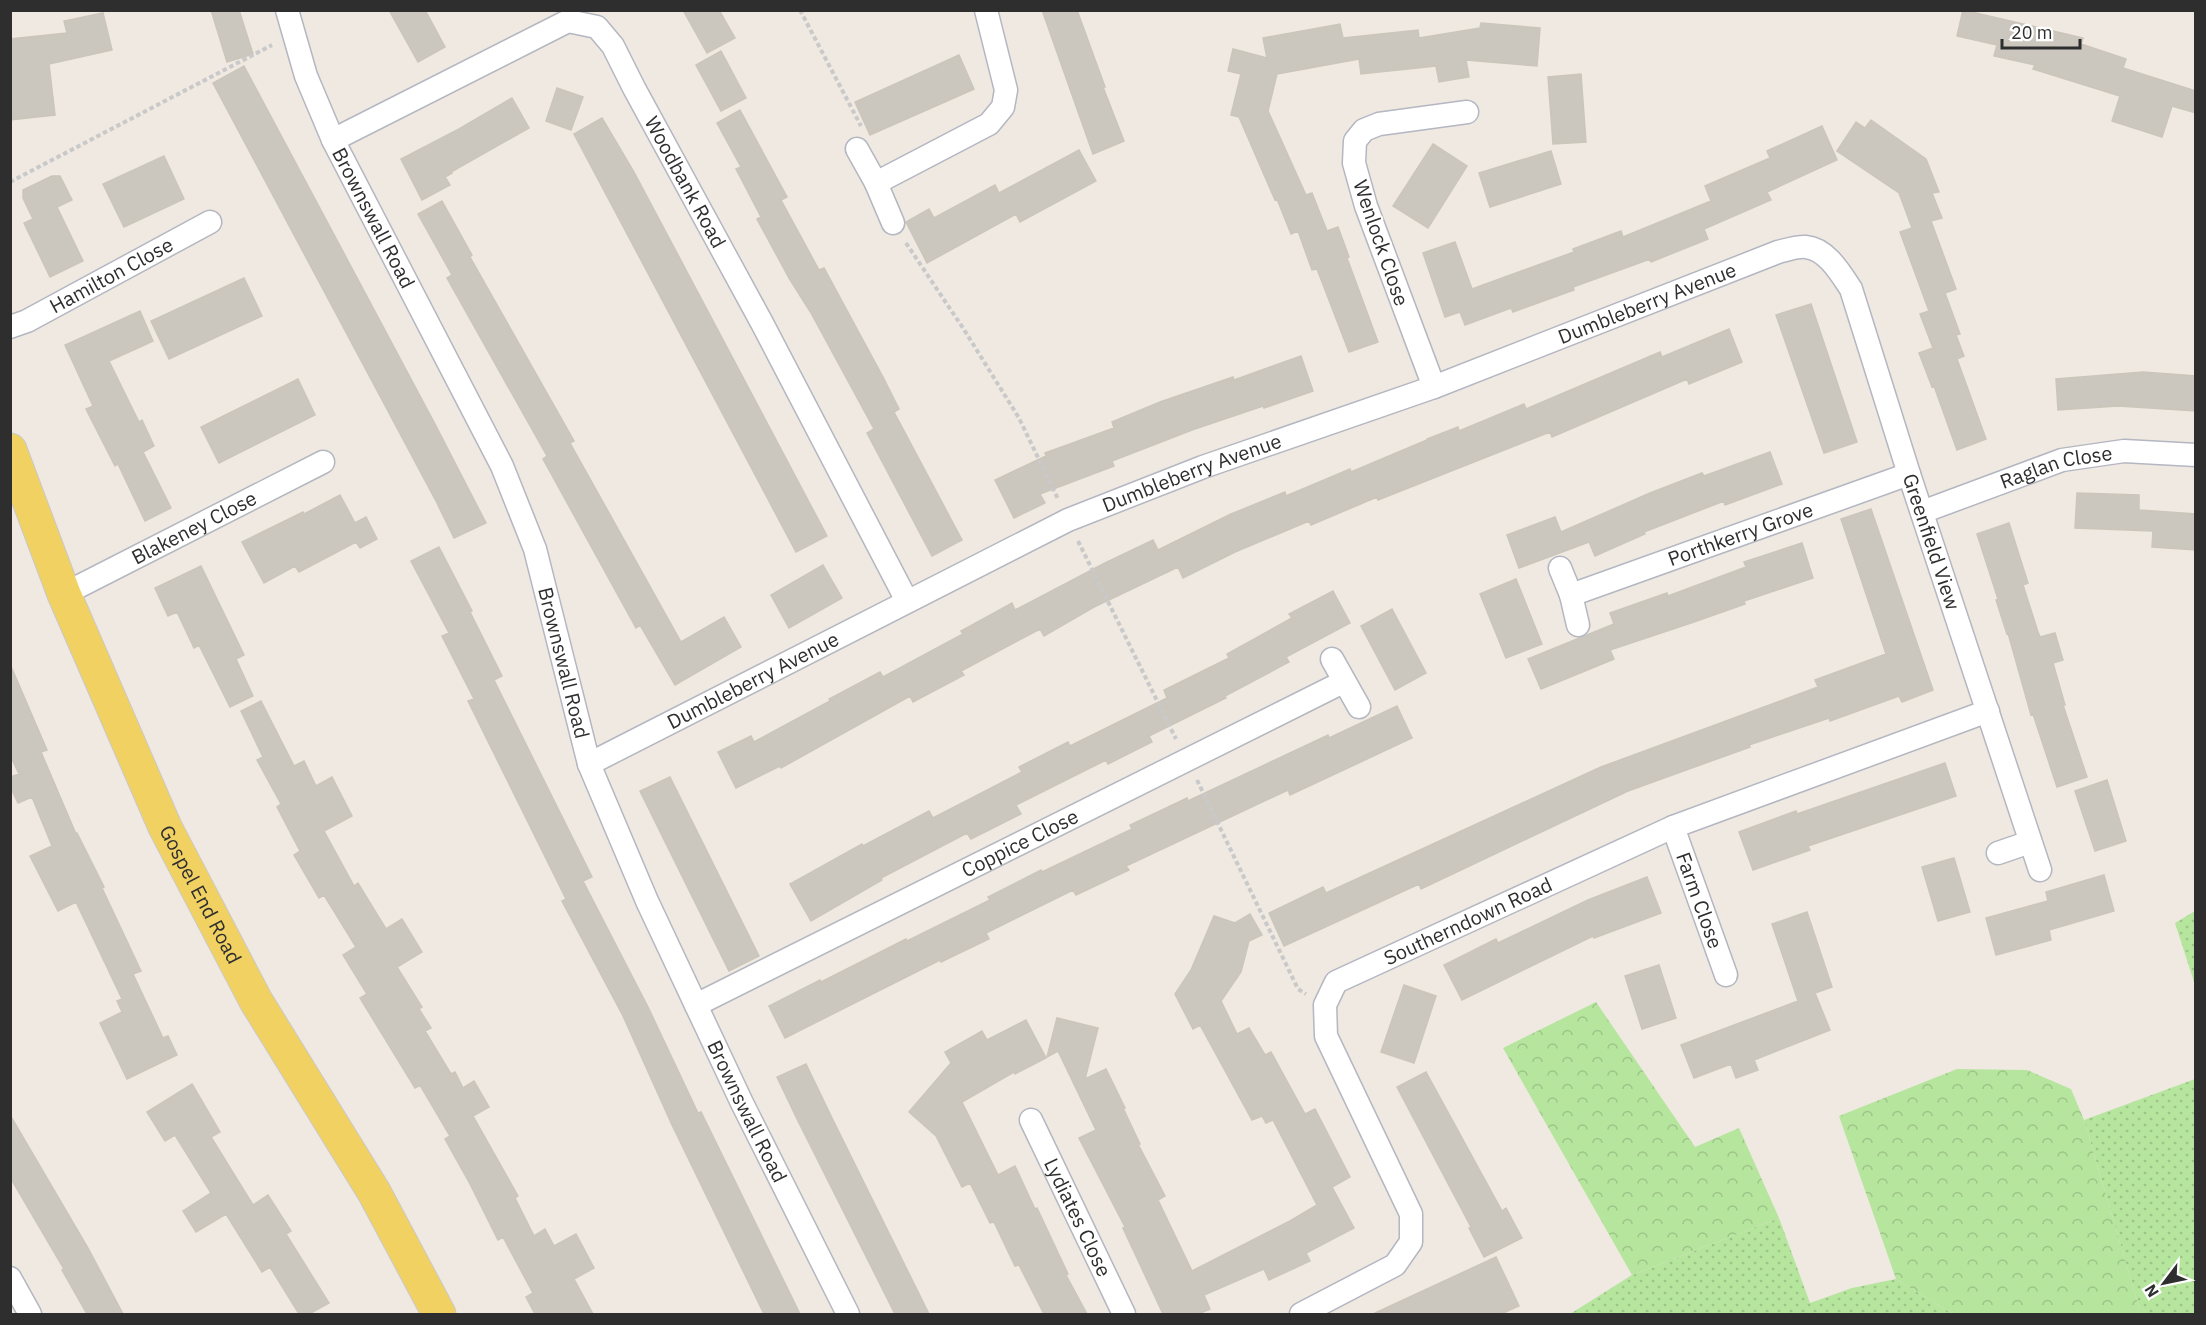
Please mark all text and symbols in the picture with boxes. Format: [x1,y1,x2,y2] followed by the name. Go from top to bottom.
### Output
[2002,12,2080,50] scale bar
[2011,21,2053,44] text: 20 m
[639,111,733,253] street label: Woodbank Road
[326,143,422,293] street label: Brownswall Road
[1347,176,1416,309] street label: Wenlock Close
[45,230,178,319] street label: Hamilton Close
[1554,256,1740,350] street label: Dumbleberry Avenue
[1098,427,1285,518] street label: Dumbleberry Avenue
[1996,439,2114,495] street label: Raglan Close
[1897,470,1967,613] street label: Greenfield View
[127,484,261,570] street label: Blakeney Close
[1664,495,1817,572] street label: Porthkerry Grove
[532,584,596,741] street label: Brownswall Road
[662,625,843,735] street label: Dumbleberry Avenue
[957,802,1083,883] street label: Coppice Close
[153,820,248,968] street label: Gospel End Road
[1670,848,1729,952] street label: Farm Close
[1379,870,1556,971] street label: Southerndown Road
[701,1036,794,1187] street label: Brownswall Road
[1038,1153,1118,1281] street label: Lydiates Close
[2134,1253,2194,1313] north arrow
[2140,1281,2163,1301] text: N

